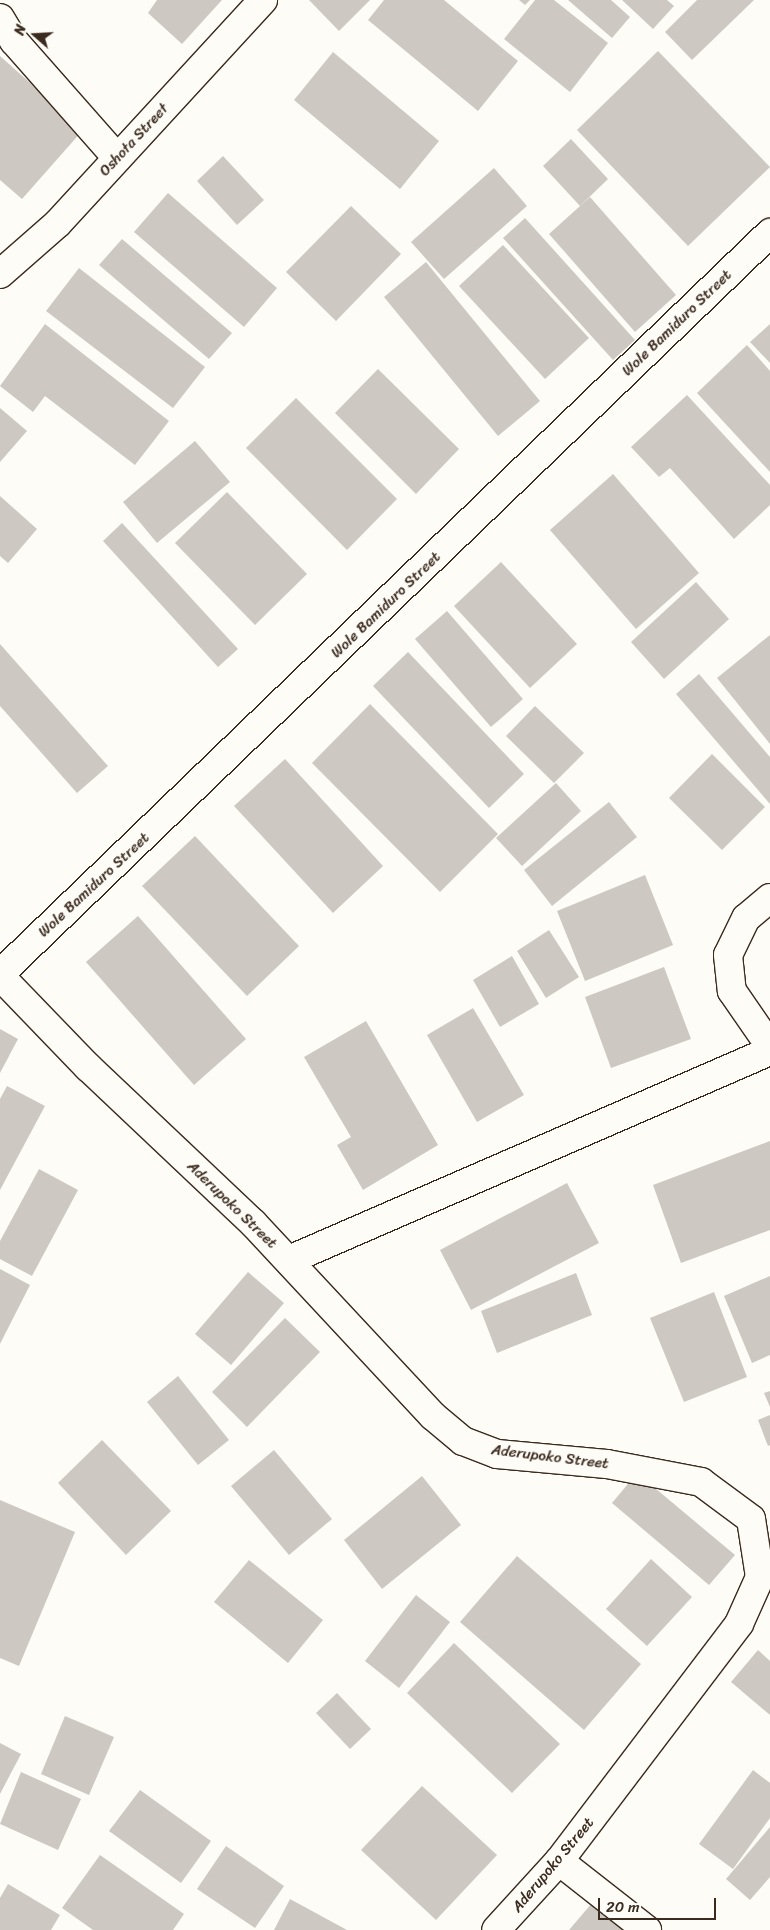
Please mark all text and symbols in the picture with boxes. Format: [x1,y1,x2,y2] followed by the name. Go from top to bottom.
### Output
[10,10,60,60] north arrow
[7,21,34,39] text: N
[96,100,172,180] street label: Oshota Street
[619,266,735,380] street label: Wole Bamiduro Street
[328,548,444,662] street label: Wole Bamiduro Street
[35,829,153,941] street label: Wole Bamiduro Street
[183,1158,281,1252] street label: Aderupoko Street
[490,1441,610,1473] street label: Aderupoko Street
[508,1814,598,1916] street label: Aderupoko Street
[600,1888,718,1920] scale bar
[606,1894,640,1920] text: 20 m

